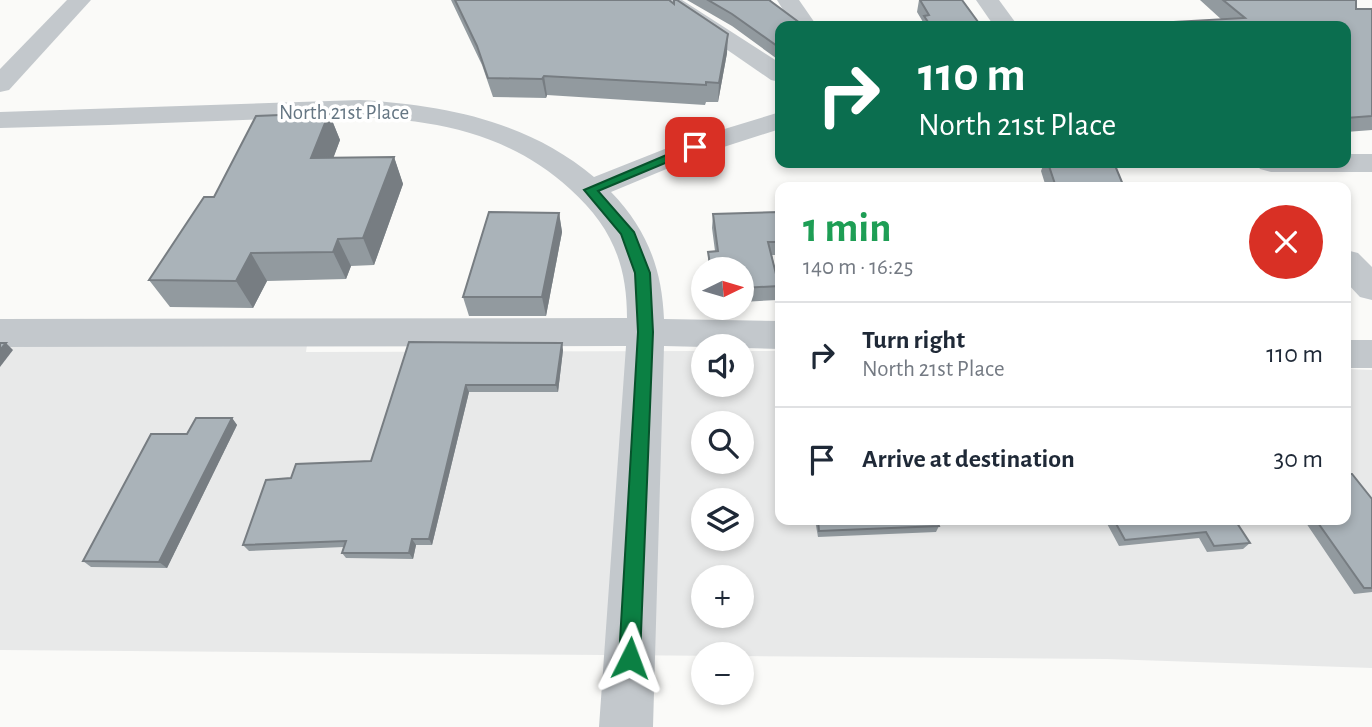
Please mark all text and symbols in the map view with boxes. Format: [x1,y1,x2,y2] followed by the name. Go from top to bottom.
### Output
[803,49,894,140] icon: right
[918,51,1026,100] text: 110 m
[279,102,409,123] street label: North 21st Place
[918,109,1116,141] text: North 21st Place
[665,117,725,177] pin
[676,128,714,166] icon: arrive
[1249,205,1323,279] button: close
[803,207,892,249] text: 1 min
[803,256,913,279] text: 140 m · 16:25
[691,257,754,320] north arrow
[691,257,754,705] map controls
[862,327,965,353] text: Turn right
[691,334,754,397] button: sound
[803,336,841,374] icon: right
[1266,341,1323,367] text: 110 m
[862,358,1005,381] text: North 21st Place
[691,411,754,474] button: search
[803,441,841,479] icon: arrive
[862,446,1075,472] text: Arrive at destination
[1273,446,1323,472] text: 30 m
[691,488,754,551] button: layers
[691,565,754,628] button: +
[593,621,667,695] position arrow
[691,642,754,705] button: −

